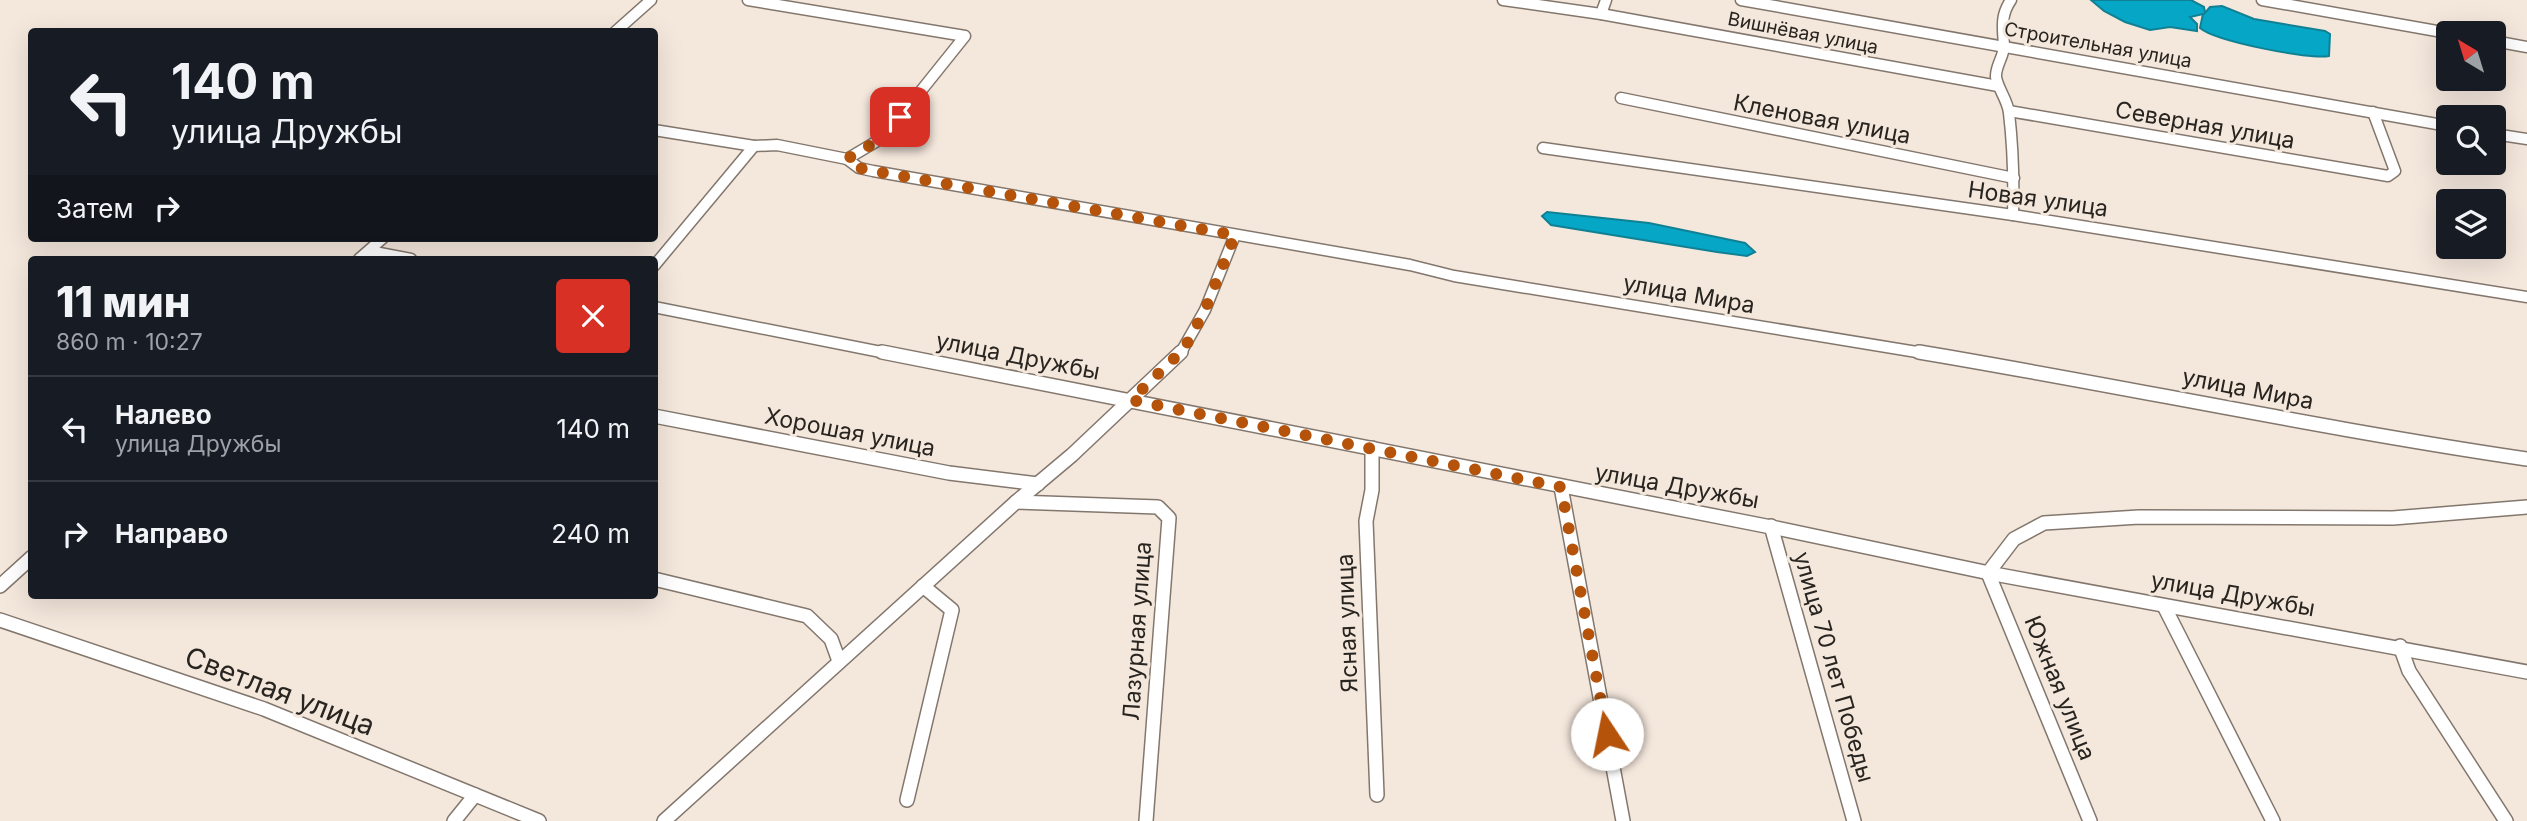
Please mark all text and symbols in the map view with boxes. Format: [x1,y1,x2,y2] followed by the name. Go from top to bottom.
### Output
[1726,7,1880,59] street label: Вишнёвая улица
[2002,17,2194,73] street label: Строительная улица
[2436,21,2506,91] north arrow
[2436,21,2506,259] map controls
[171,52,315,111] text: 140 m
[56,56,147,147] icon: left
[870,87,930,147] pin
[1731,88,1913,150] street label: Кленовая улица
[2113,95,2297,155] street label: Северная улица
[881,98,919,136] icon: arrive
[2436,105,2506,175] button: search
[171,112,403,151] text: улица Дружбы
[1966,175,2110,223] street label: Новая улица
[148,189,186,227] icon: right
[2436,189,2506,259] button: layers
[56,193,134,224] text: Затем
[1621,269,1757,319] street label: улица Мира
[56,276,190,327] text: 11 мин
[556,279,630,353] button: close
[934,326,1102,386] street label: улица Дружбы
[56,328,203,356] text: 860 m · 10:27
[2180,363,2316,415] street label: улица Мира
[115,399,212,430] text: Налево
[762,402,938,462] street label: Хорошая улица
[56,410,94,448] icon: left
[556,413,630,444] text: 140 m
[115,430,281,458] text: улица Дружбы
[1593,458,1761,514] street label: улица Дружбы
[56,515,94,553] icon: right
[115,518,228,549] text: Направо
[551,518,630,549] text: 240 m
[1117,541,1157,721] street label: Лазурная улица
[1788,548,1880,786] street label: улица 70 лет Победы
[1331,553,1363,693] street label: Ясная улица
[2149,566,2317,622] street label: улица Дружбы
[2018,612,2102,764] street label: Южная улица
[180,639,380,743] street label: Светлая улица
[1570,697,1644,771] position arrow

